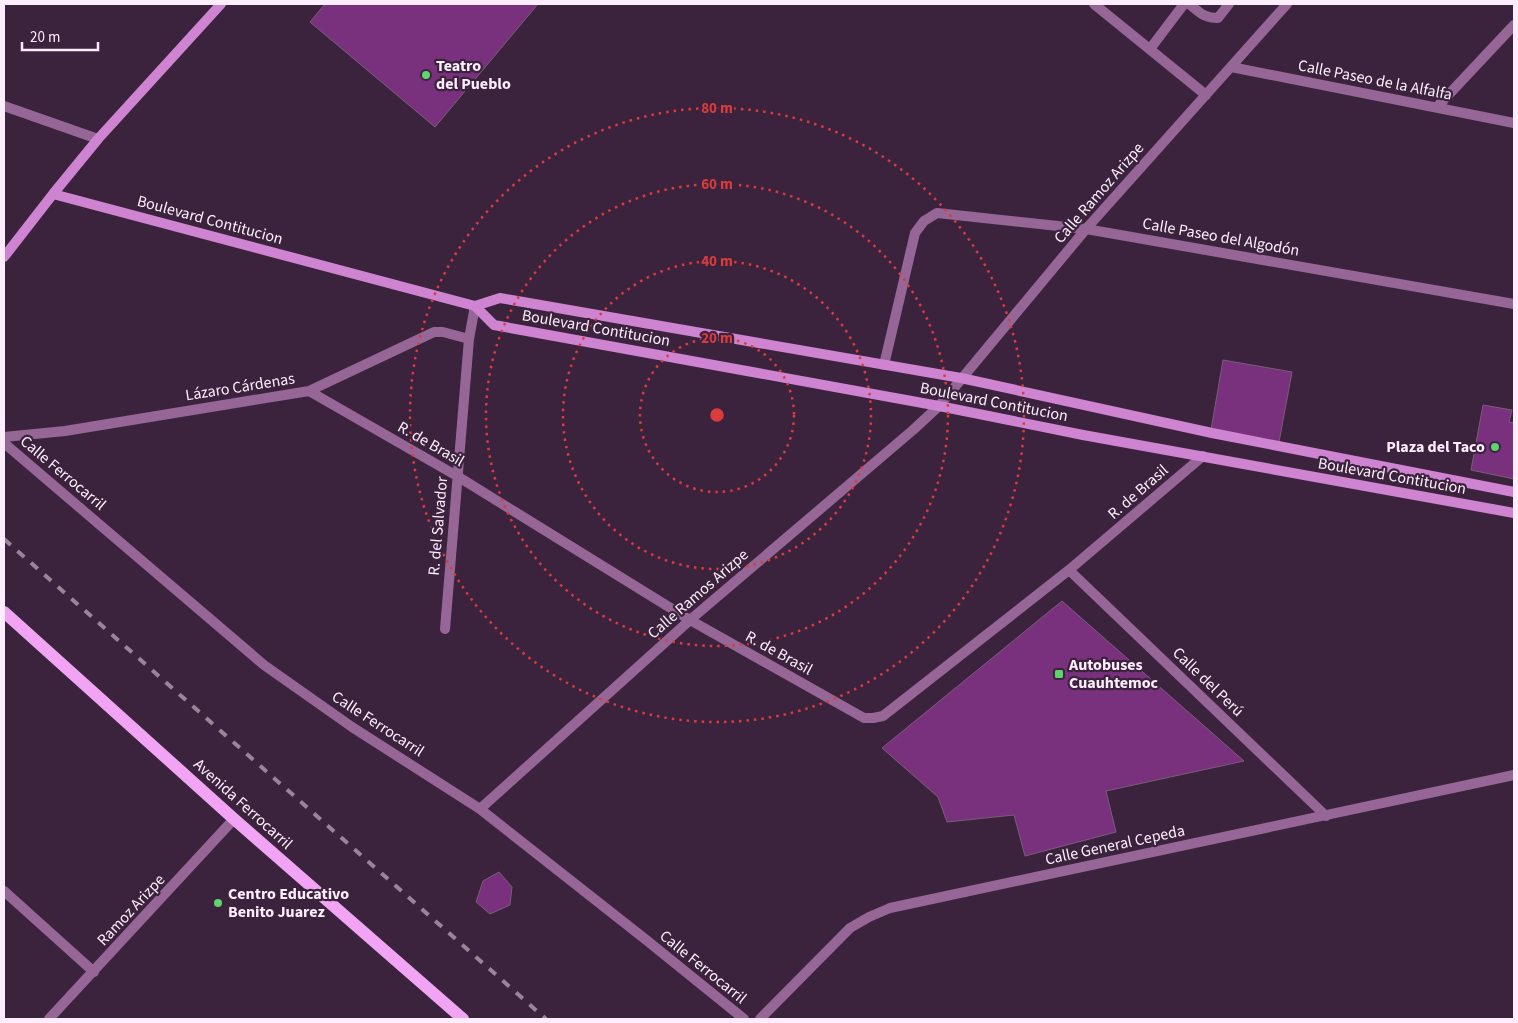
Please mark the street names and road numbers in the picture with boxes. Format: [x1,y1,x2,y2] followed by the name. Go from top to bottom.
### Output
[1296,54,1454,106] street label: Calle Paseo de la Alfalfa
[1049,138,1149,248] street label: Calle Ramoz Arizpe
[135,190,285,250] street label: Boulevard Contitucion
[1141,212,1301,262] street label: Calle Paseo del Algodón
[520,304,672,352] street label: Boulevard Contitucion
[184,367,297,407] street label: Lázaro Cárdenas
[918,377,1070,427] street label: Boulevard Contitucion
[394,416,468,472] street label: R. de Brasil
[15,430,111,516] street label: Calle Ferrocarril
[1316,452,1468,500] street label: Boulevard Contitucion
[1103,460,1173,524] street label: R. de Brasil
[423,475,453,576] street label: R. del Salvador
[643,544,753,644] street label: Calle Ramos Arizpe
[741,626,817,680] street label: R. de Brasil
[1167,642,1249,722] street label: Calle del Perú
[328,686,428,762] street label: Calle Ferrocarril
[189,754,297,854] street label: Avenida Ferrocarril
[1043,819,1187,871] street label: Calle General Cepeda
[92,869,170,951] street label: Ramoz Arizpe
[655,925,751,1009] street label: Calle Ferrocarril

